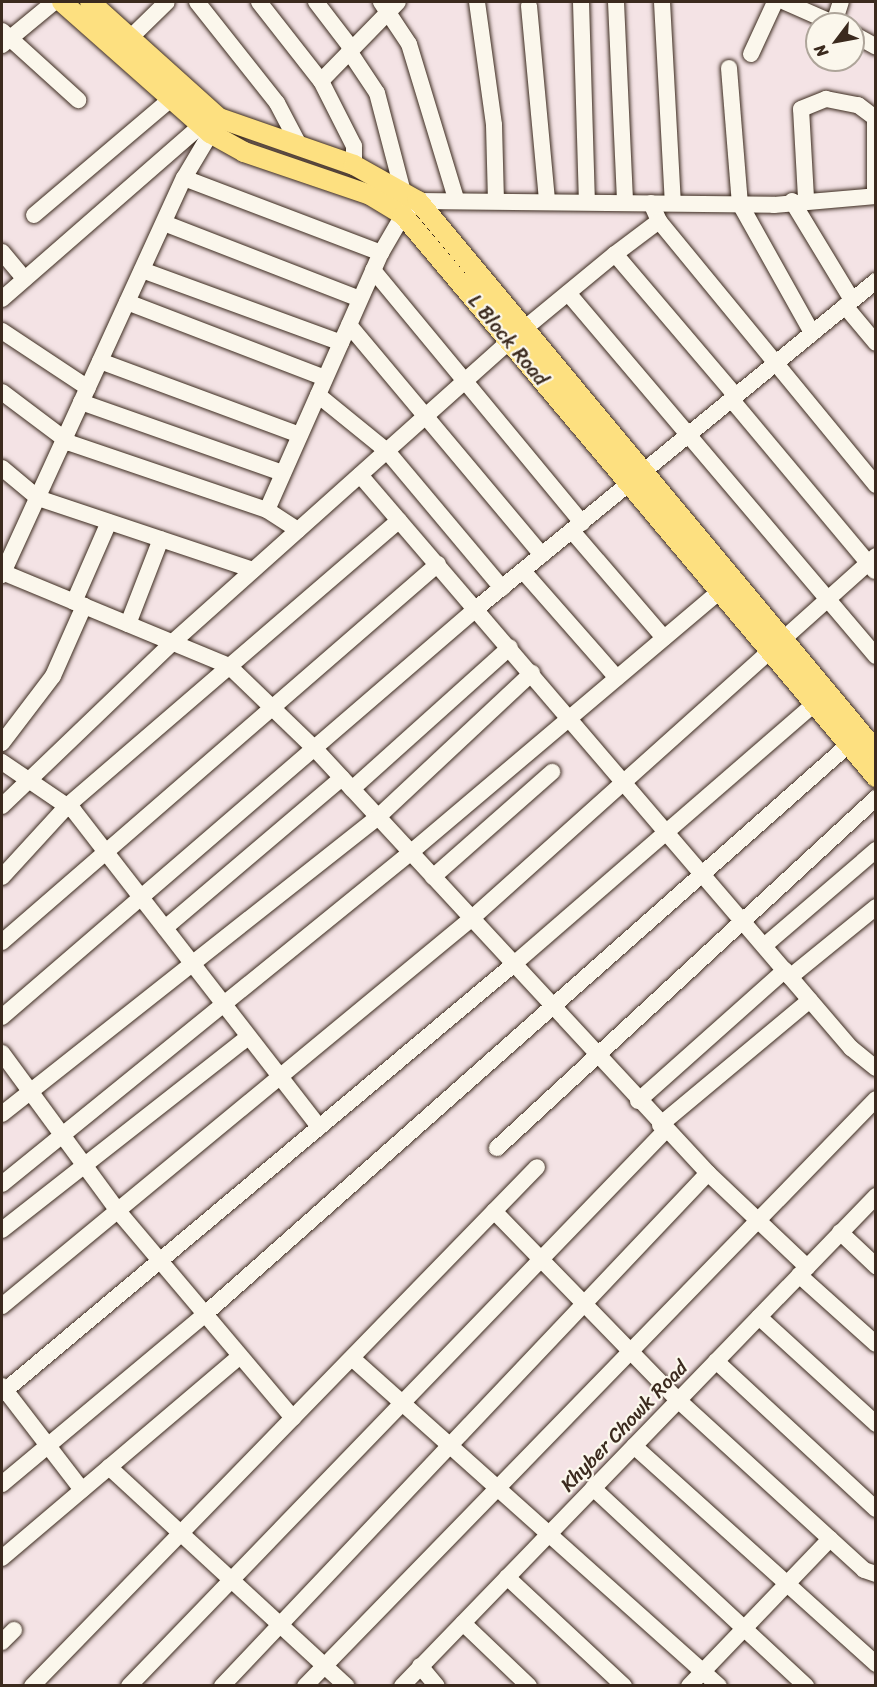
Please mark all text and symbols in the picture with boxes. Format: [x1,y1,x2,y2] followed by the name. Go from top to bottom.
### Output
[805,12,865,72] north arrow
[806,38,836,63] text: N
[463,290,553,390] street label: L Block Road
[555,1355,693,1497] street label: Khyber Chowk Road

